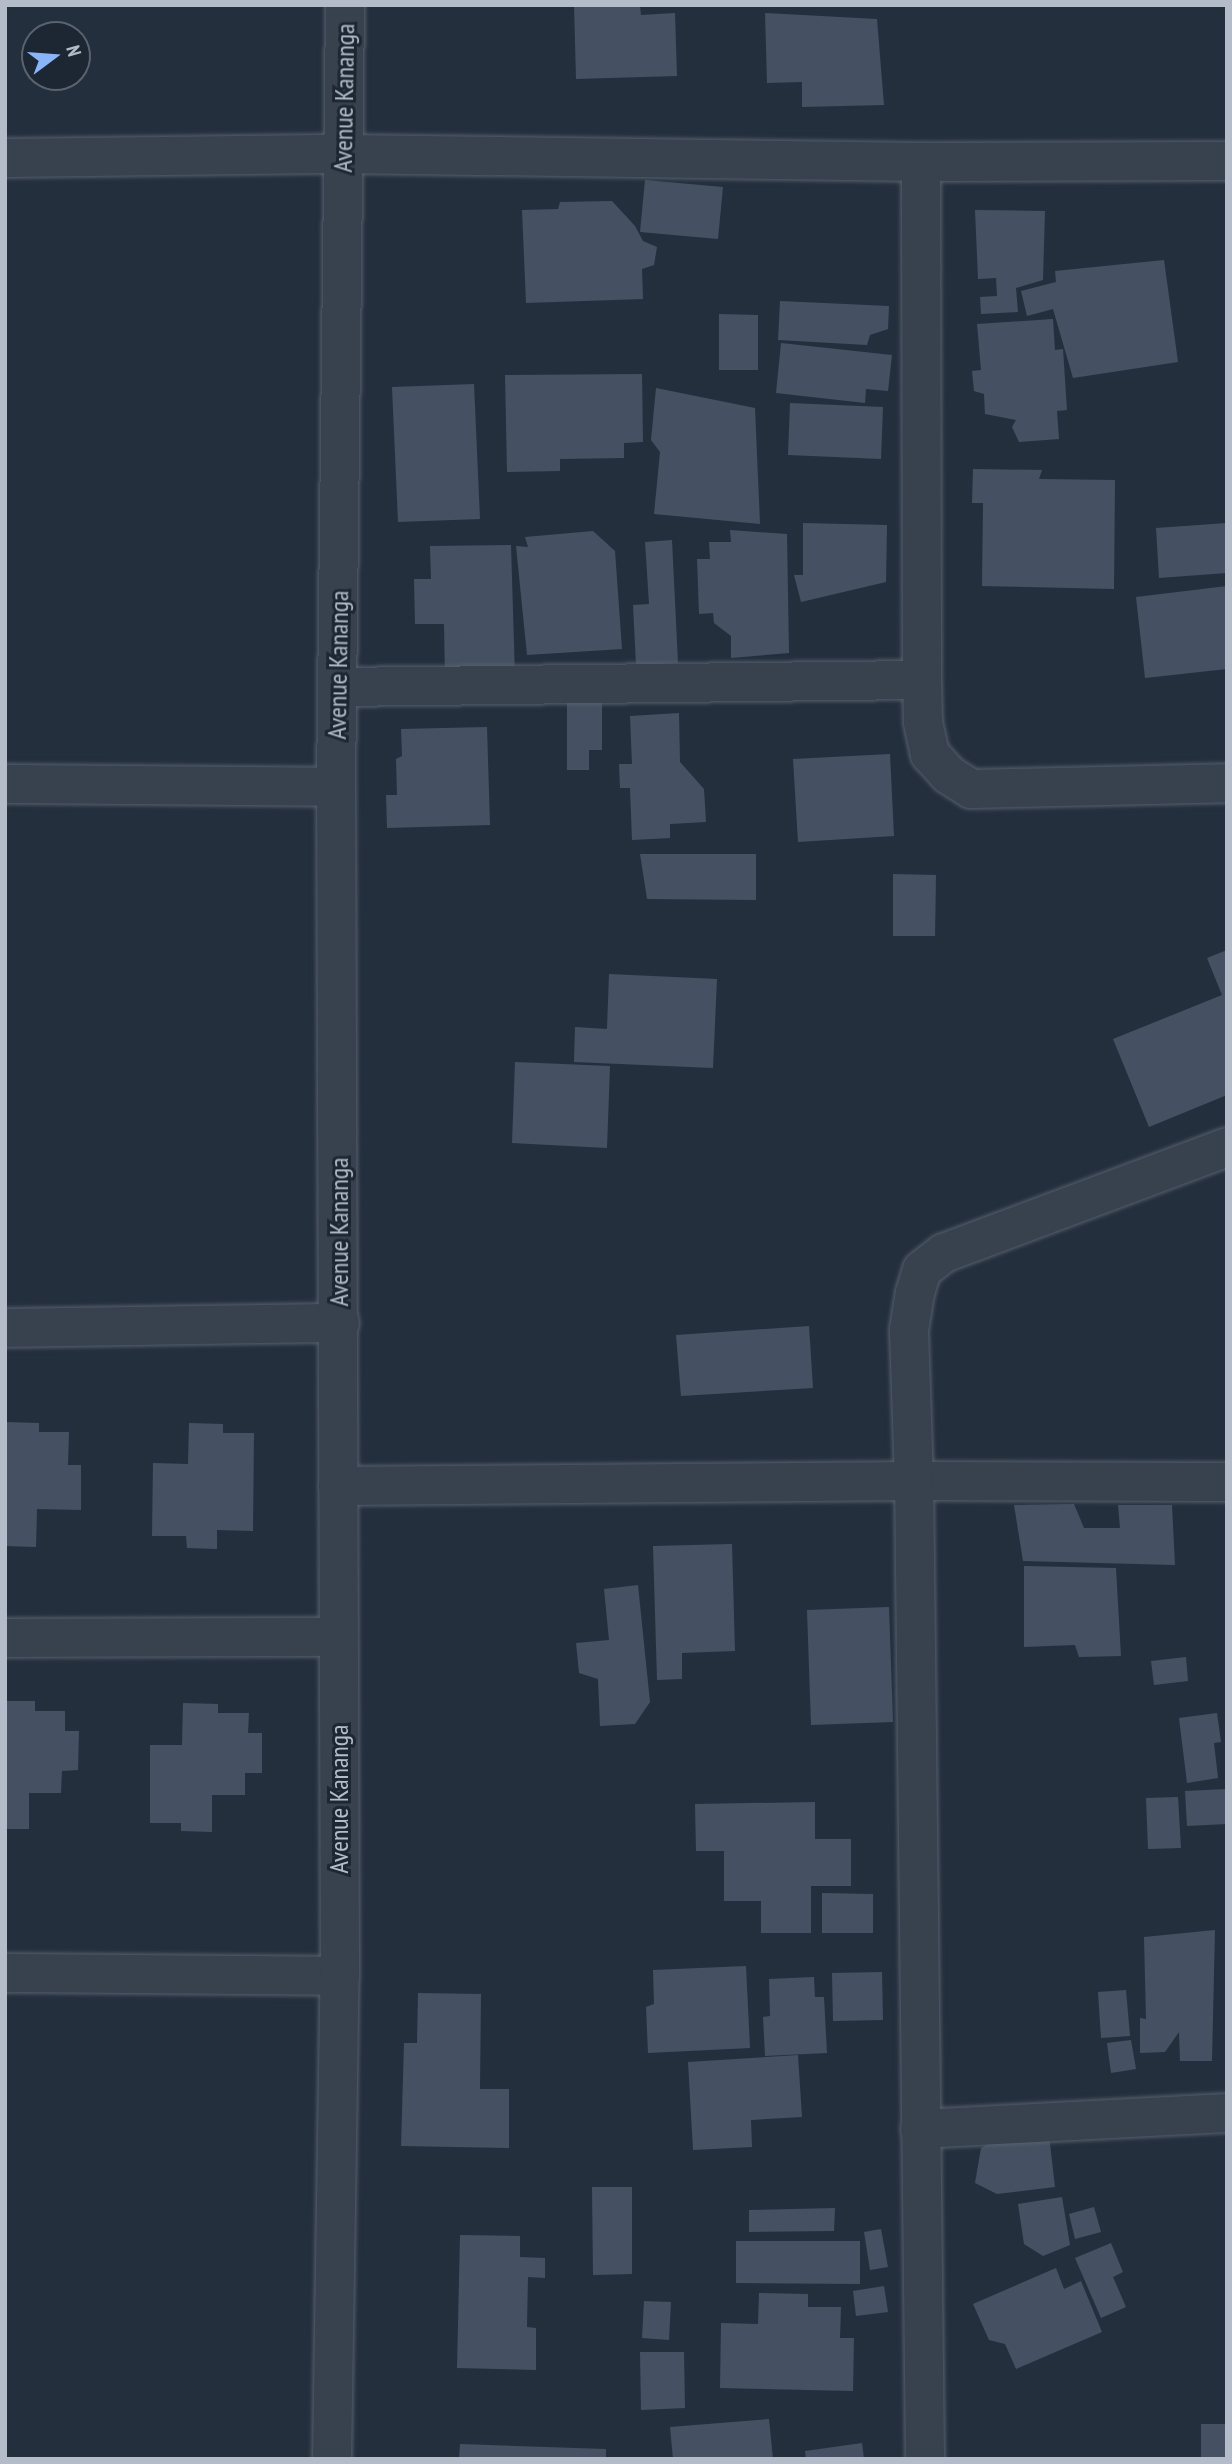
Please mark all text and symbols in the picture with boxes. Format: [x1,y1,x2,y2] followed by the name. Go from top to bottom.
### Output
[21,21,91,91] north arrow
[327,23,361,173] street label: Avenue Kananga
[61,43,87,59] text: N
[321,590,355,740] street label: Avenue Kananga
[323,1158,355,1306] street label: Avenue Kananga
[323,1725,355,1873] street label: Avenue Kananga

